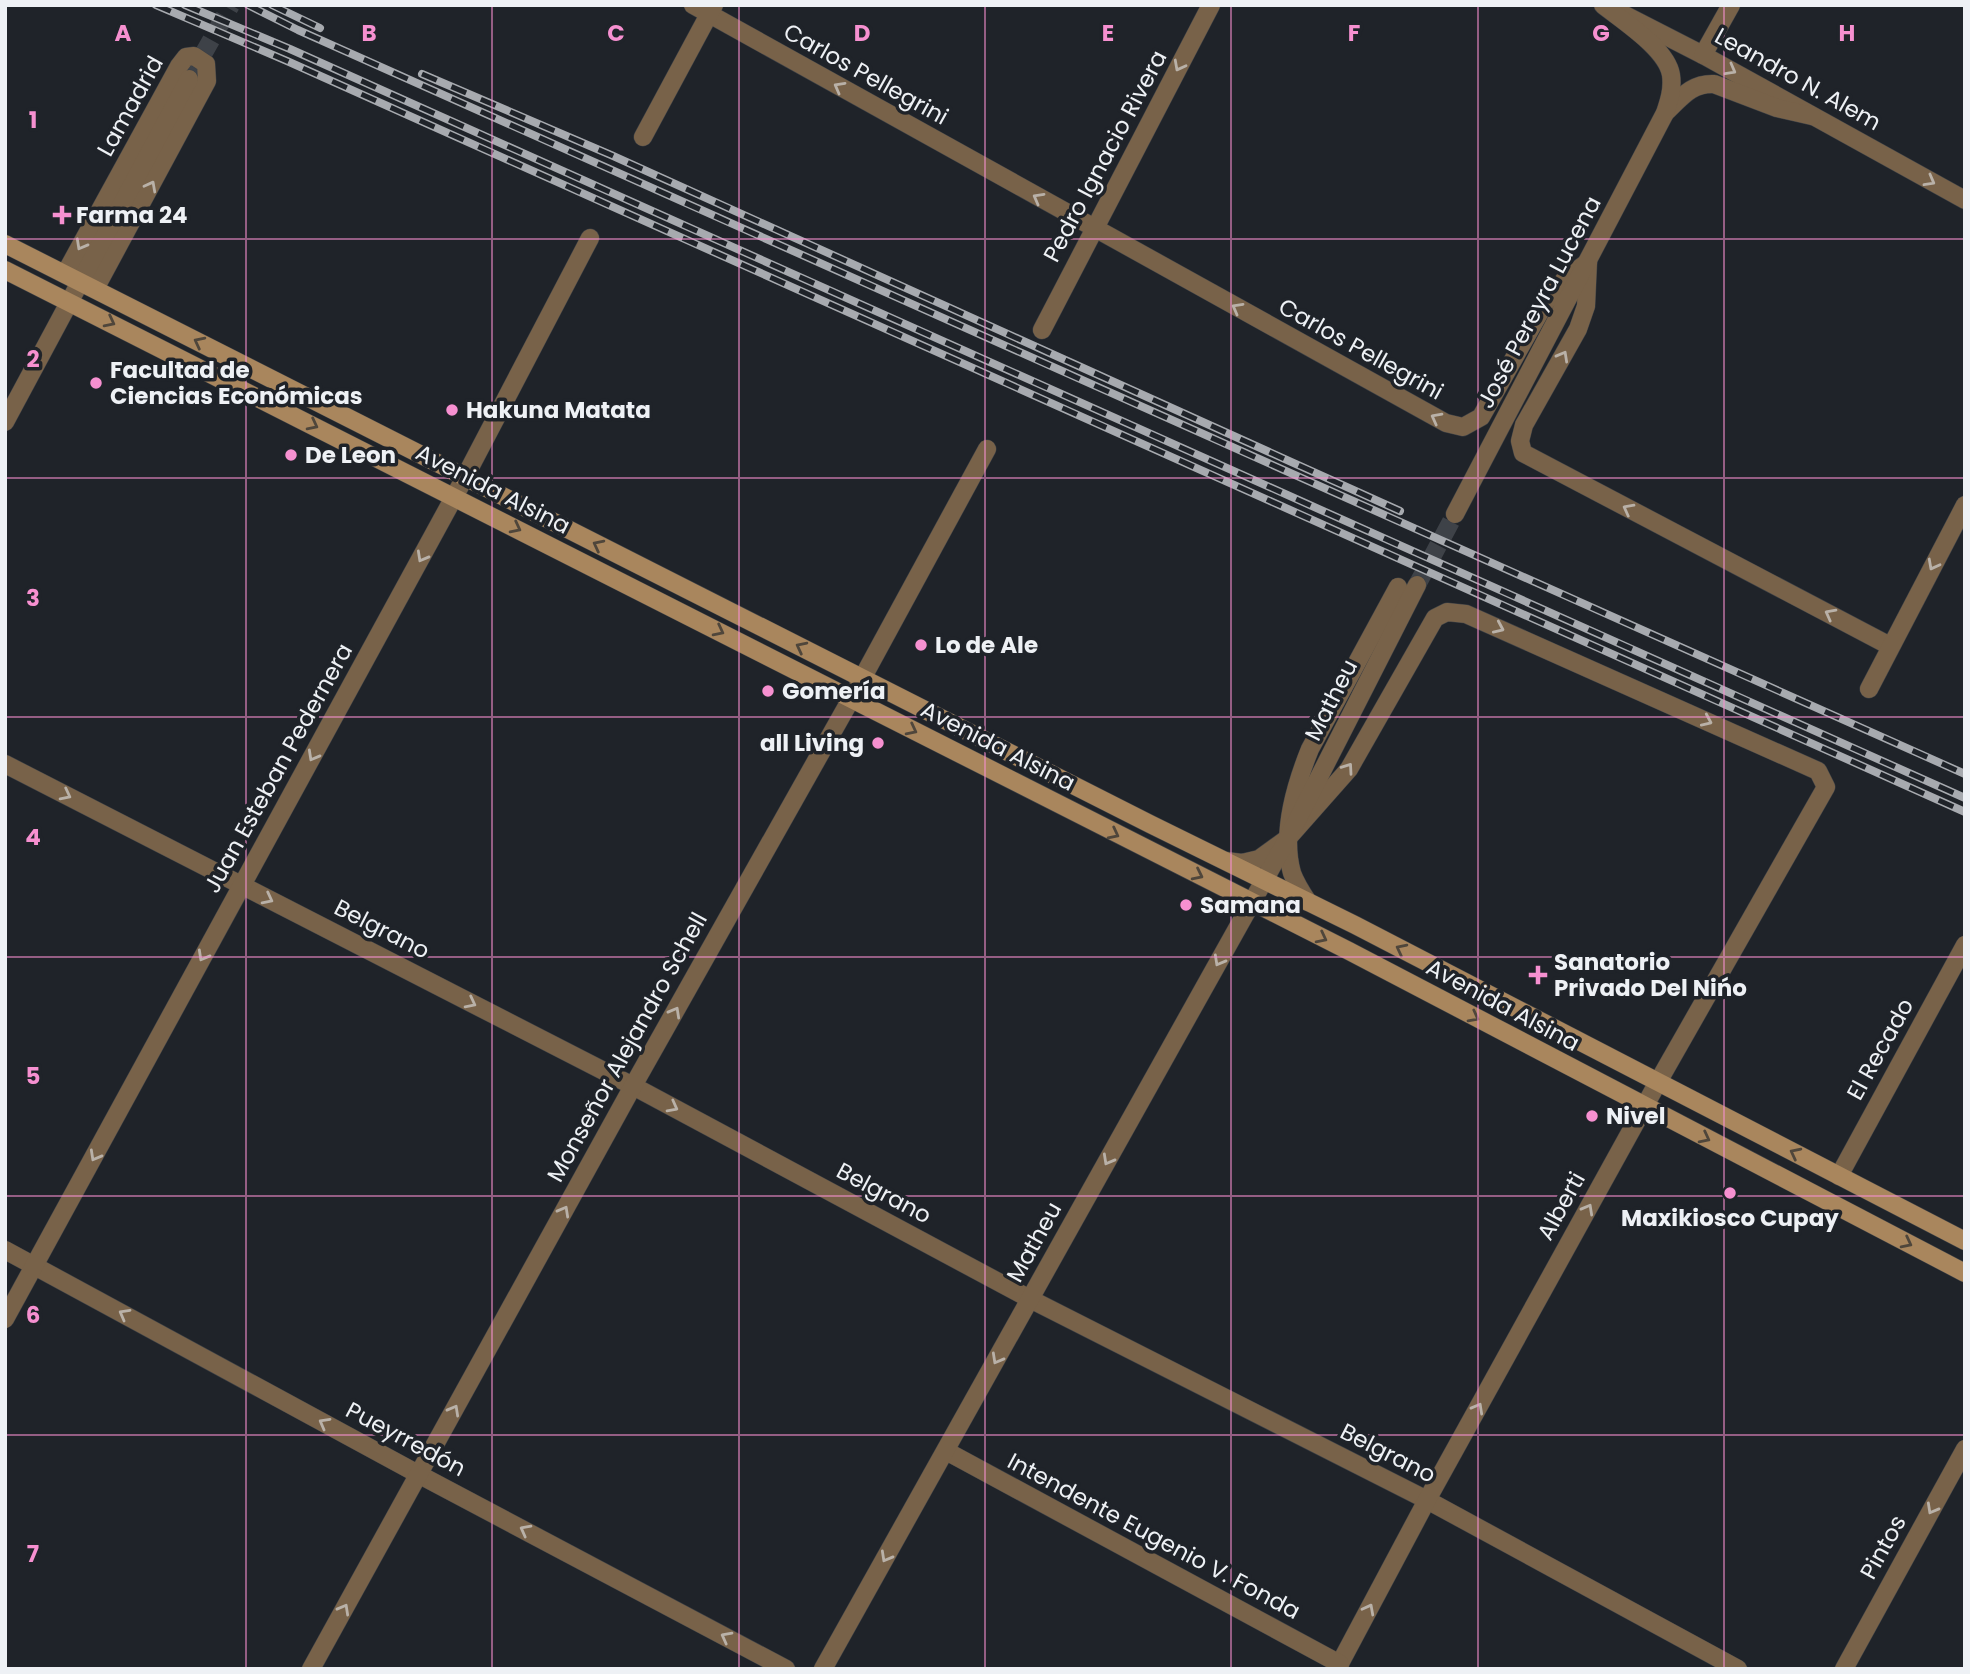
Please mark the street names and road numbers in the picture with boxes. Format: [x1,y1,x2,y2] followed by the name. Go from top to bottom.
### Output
[778,15,954,133] street label: Carlos Pellegrini
[1709,20,1887,138] street label: Leandro N. Alem
[1036,45,1174,267] street label: Pedro Ignacio Rivera
[89,50,171,162] street label: Lamadrid
[1469,190,1609,414] street label: José Pereyra Lucena
[1273,290,1449,408] street label: Carlos Pellegrini
[410,436,576,542] street label: Avenida Alsina
[196,637,360,899] street label: Juan Esteban Pedernera
[1297,654,1365,746] street label: Matheu
[915,693,1081,799] street label: Avenida Alsina
[329,891,435,967] street label: Belgrano
[539,906,715,1188] street label: Monseñor Alejandro Schell
[1421,951,1585,1059] street label: Avenida Alsina
[1839,992,1921,1106] street label: El Recado
[831,1155,937,1231] street label: Belgrano
[1529,1166,1593,1246] street label: Alberti
[999,1196,1069,1288] street label: Matheu
[340,1394,472,1484] street label: Pueyrredón
[1335,1415,1441,1491] street label: Belgrano
[1002,1445,1306,1627] street label: Intendente Eugenio V. Fonda
[1852,1509,1914,1585] street label: Pintos

